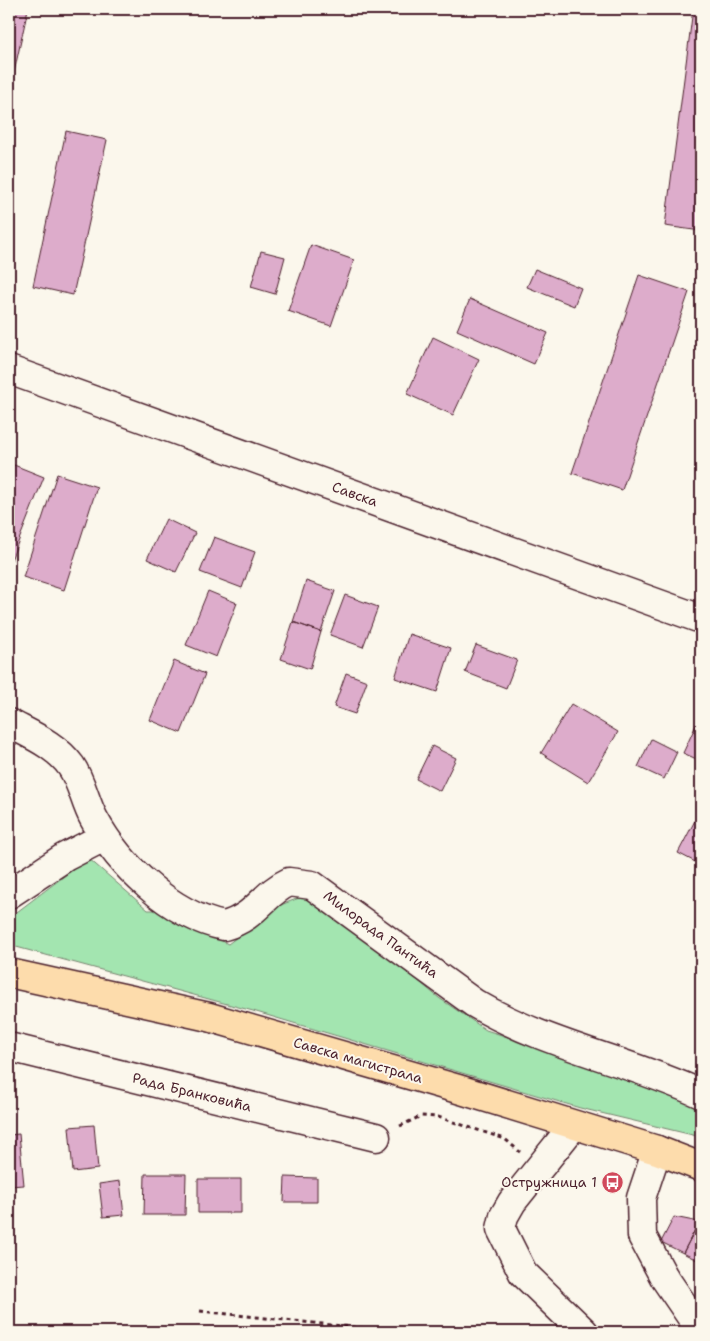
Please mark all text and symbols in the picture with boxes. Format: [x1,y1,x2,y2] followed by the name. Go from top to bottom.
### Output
[330,477,381,511] street label: Савска
[320,886,442,982] street label: Милорада Пантића
[291,1033,425,1087] street label: Савска магистрала
[131,1069,254,1116] street label: Рада Бранковића
[601,1170,625,1194] bus stop icon: Остружница 1
[501,1173,597,1191] place label: Остружница 1

